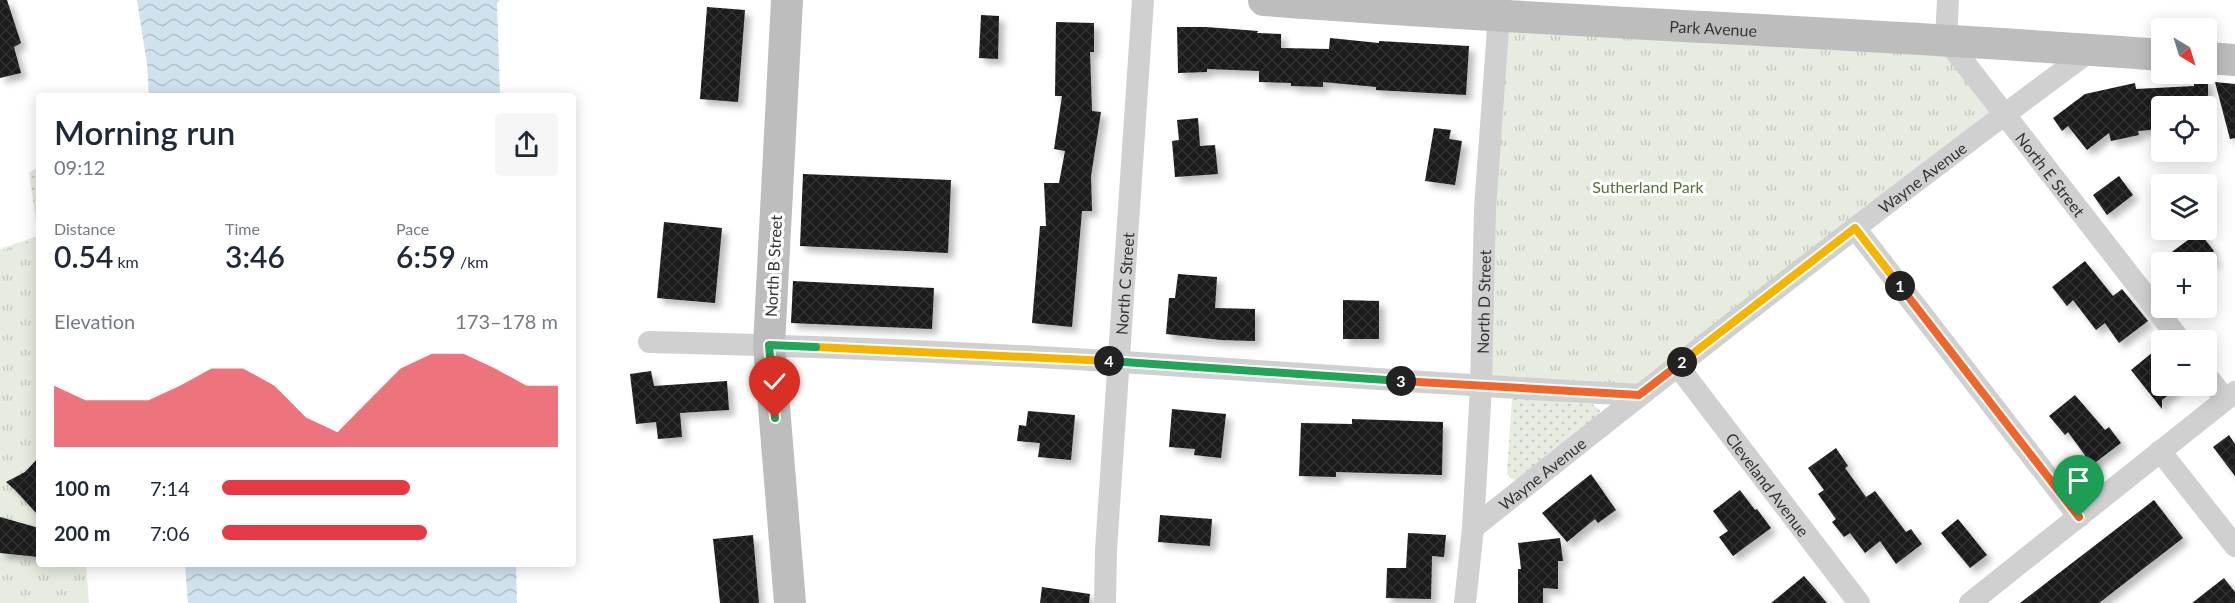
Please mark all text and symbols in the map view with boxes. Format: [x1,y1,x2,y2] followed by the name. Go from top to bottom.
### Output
[1669,16,1758,39] street label: Park Avenue
[2151,18,2217,84] north arrow
[2151,18,2217,396] map controls
[2151,96,2217,162] button: locate
[54,112,235,152] text: Morning run
[495,113,558,176] button: share
[2012,128,2090,220] street label: North E Street
[1874,137,1970,216] street label: Wayne Avenue
[54,155,105,179] text: 09:12
[2151,174,2217,240] button: layers
[1592,177,1705,196] park label: Sutherland Park
[761,214,785,318] street label: North B Street
[54,219,115,238] text: Distance
[225,219,260,238] text: Time
[396,219,429,238] text: Pace
[1111,232,1137,335] street label: North C Street
[54,238,113,274] text: 0.54
[225,238,285,274] text: 3:46
[396,238,456,274] text: 6:59
[1472,249,1494,354] street label: North D Street
[113,252,139,271] text: km
[456,252,488,271] text: /km
[2151,252,2217,318] button: +
[1885,271,1915,301] pin: 1
[1895,276,1905,295] text: 1
[54,309,135,333] text: Elevation
[455,309,558,333] text: 173–178 m
[2151,330,2217,396] button: −
[1094,346,1124,376] pin: 4
[1667,347,1697,377] pin: 2
[1104,351,1114,370] text: 4
[1677,352,1687,371] text: 2
[749,356,800,418] pin
[758,365,791,398] icon: check
[1386,366,1416,396] pin: 3
[1396,371,1406,390] text: 3
[1722,429,1814,540] street label: Cleveland Avenue
[1495,433,1589,513] street label: Wayne Avenue
[2053,455,2104,517] pin
[2062,464,2095,497] icon: arrive
[54,476,110,500] text: 100 m
[150,476,190,500] text: 7:14
[54,521,110,545] text: 200 m
[150,521,190,545] text: 7:06

